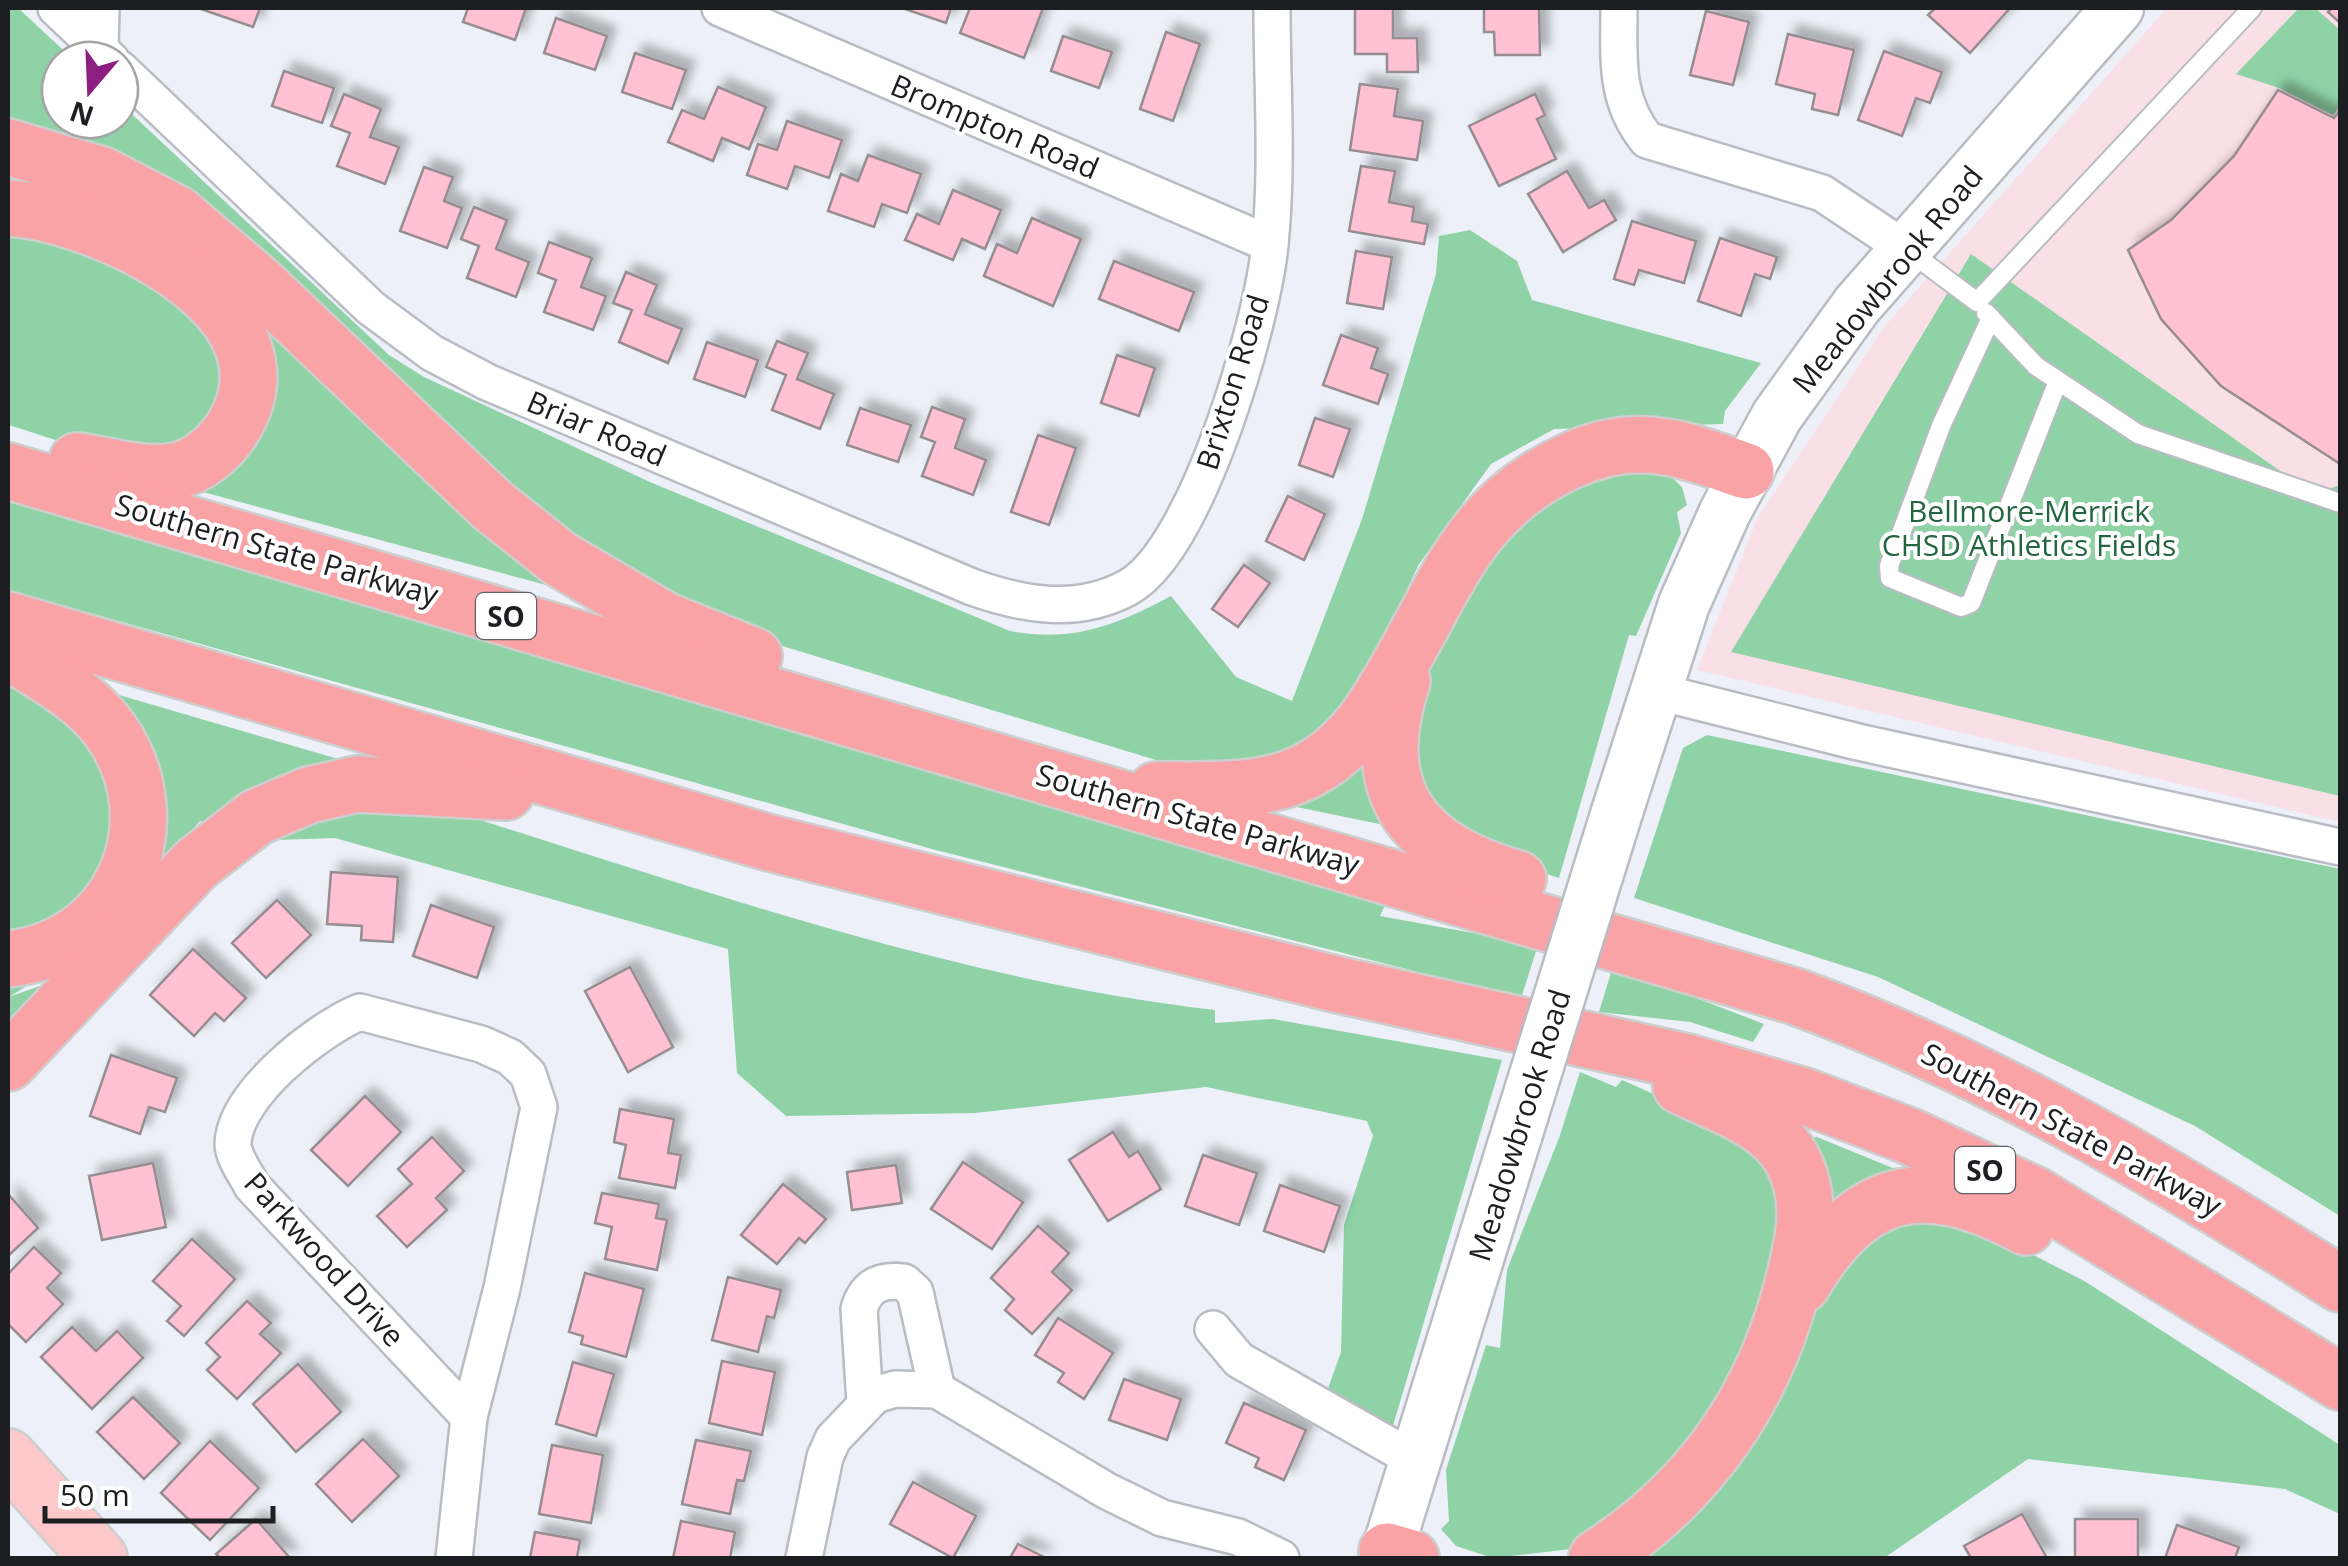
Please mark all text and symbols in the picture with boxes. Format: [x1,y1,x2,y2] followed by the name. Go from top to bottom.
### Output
[40,40,140,140] north arrow
[885,64,1105,188] street label: Brompton Road
[65,93,98,136] text: N
[1782,157,1992,401] street label: Meadowbrook Road
[1186,289,1278,475] street label: Brixton Road
[521,380,673,476] street label: Briar Road
[111,483,444,615] street label: Southern State Parkway
[1882,490,2176,565] park label: Bellmore-Merrick CHSD Athletics Fields
[476,593,536,639] road number: SO
[1032,753,1365,885] street label: Southern State Parkway
[1458,984,1580,1266] street label: Meadowbrook Road
[1915,1032,2230,1226] street label: Southern State Parkway
[1955,1147,2015,1193] road number: SO
[236,1163,414,1355] street label: Parkwood Drive
[45,1461,272,1523] scale bar
[60,1474,130,1515] text: 50 m

